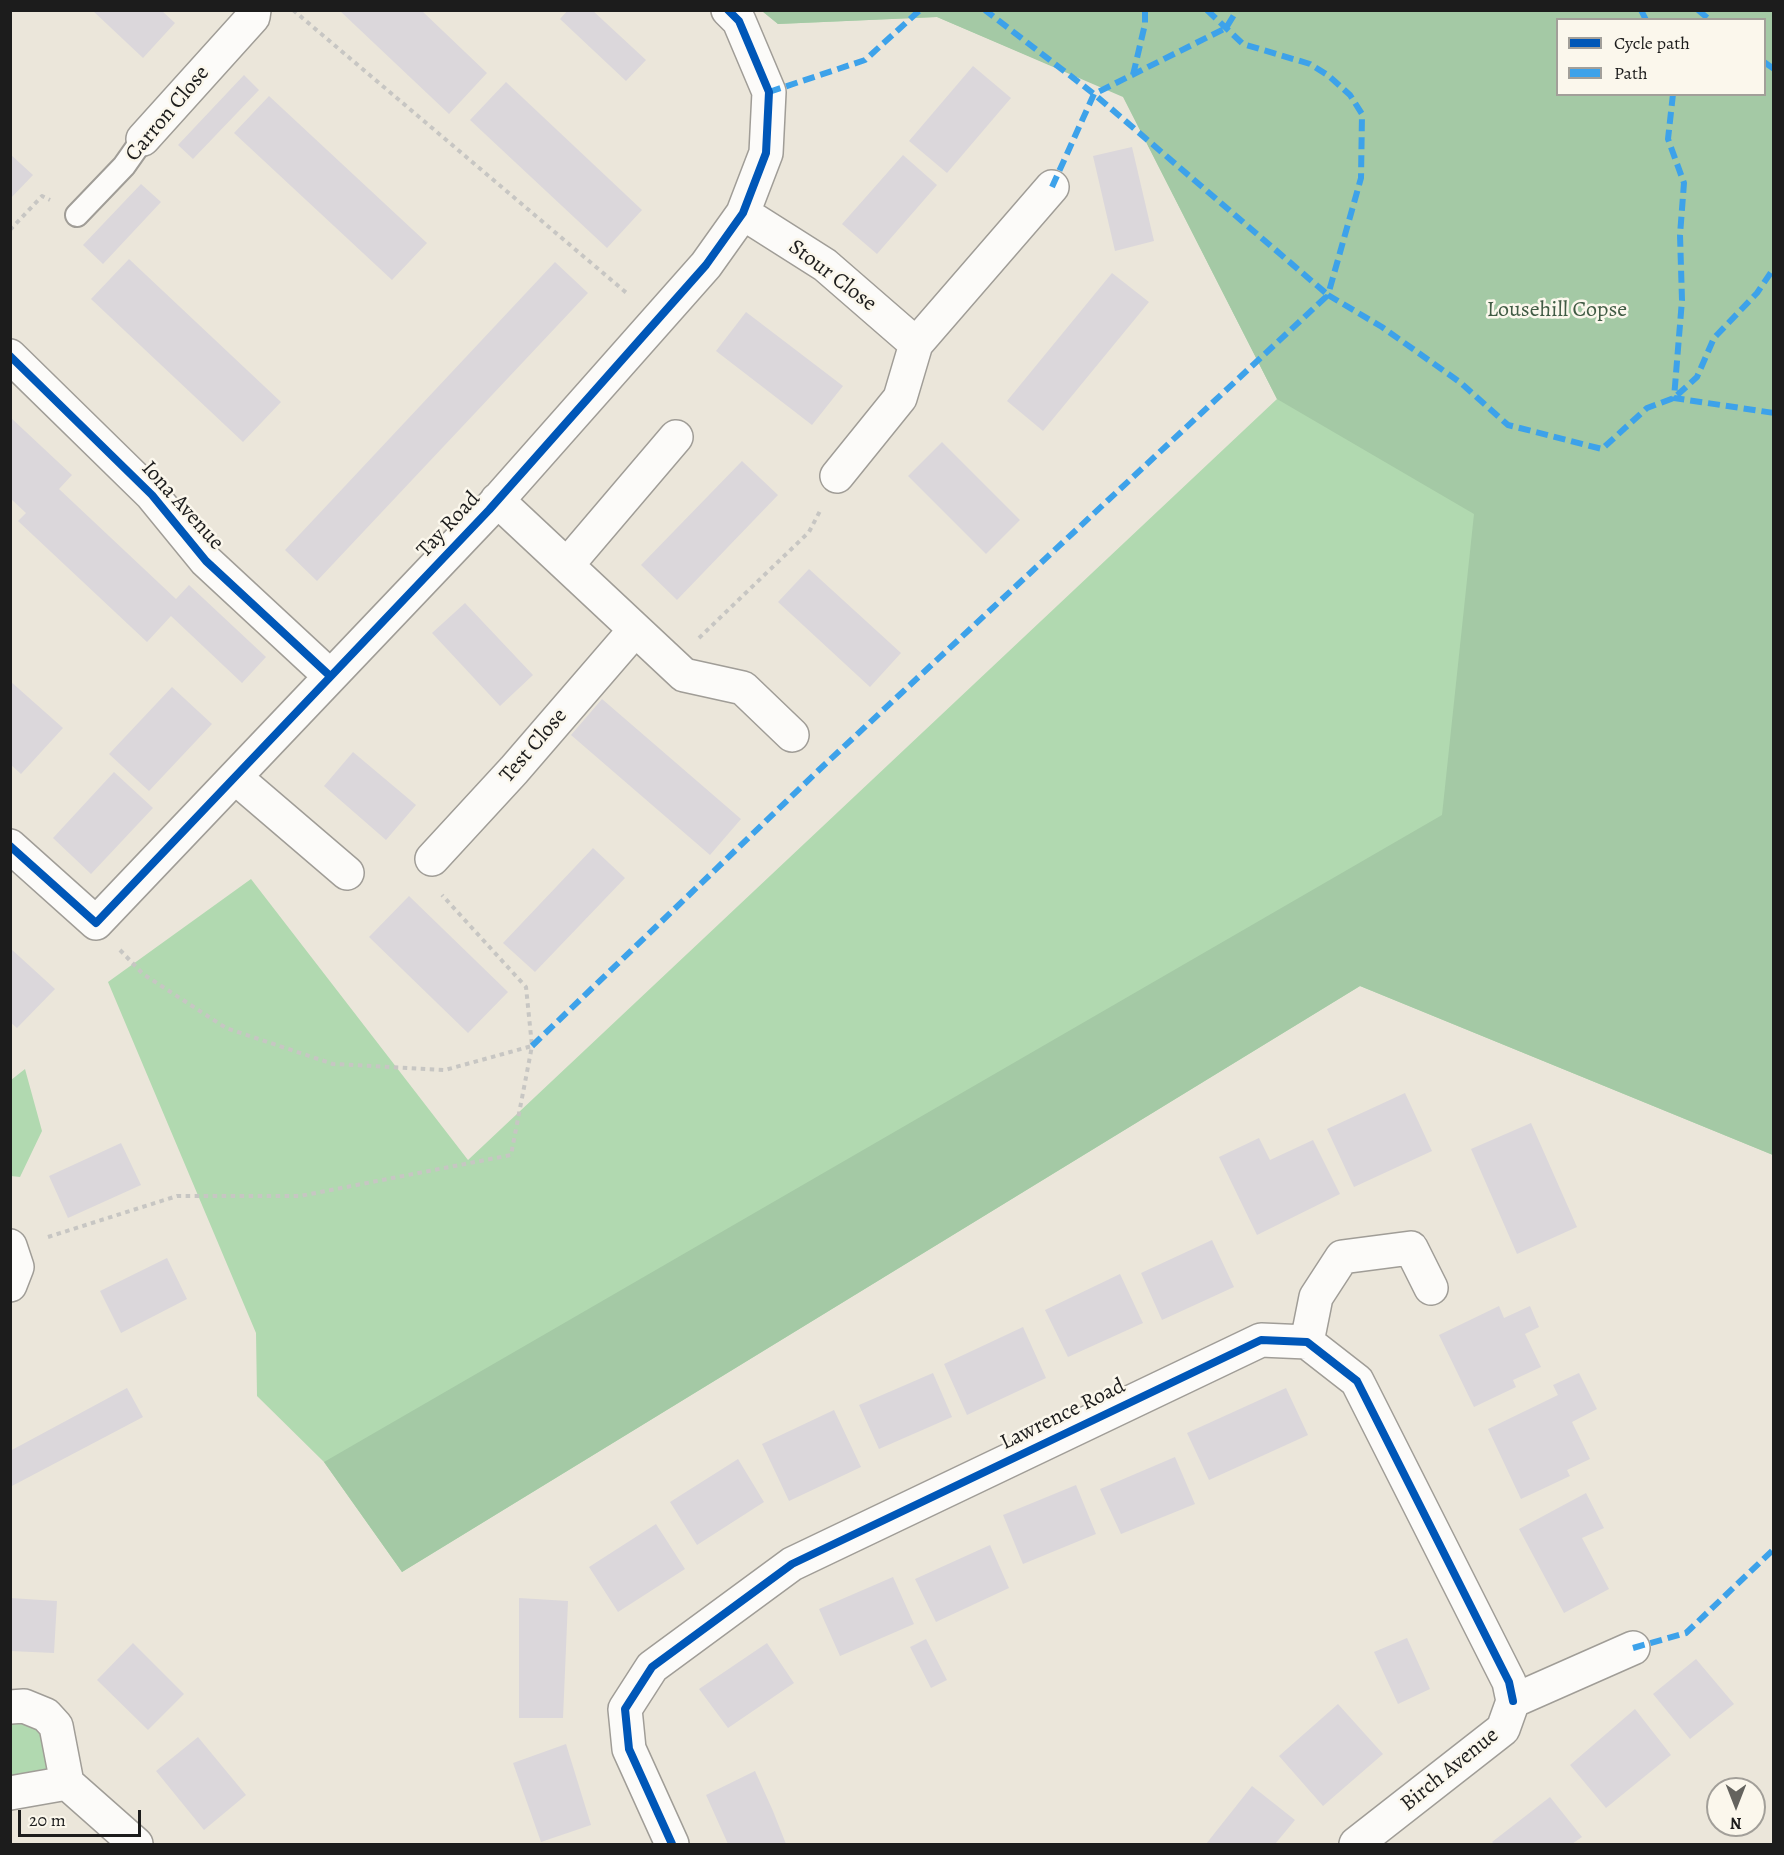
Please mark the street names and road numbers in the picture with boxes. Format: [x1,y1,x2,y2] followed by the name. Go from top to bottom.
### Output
[120,61,216,167] street label: Carron Close
[783,234,881,318] street label: Stour Close
[135,456,229,556] street label: Iona Avenue
[412,486,486,564] street label: Tay Road
[495,703,573,789] street label: Test Close
[996,1373,1130,1457] street label: Lawrence Road
[1396,1723,1504,1817] street label: Birch Avenue

